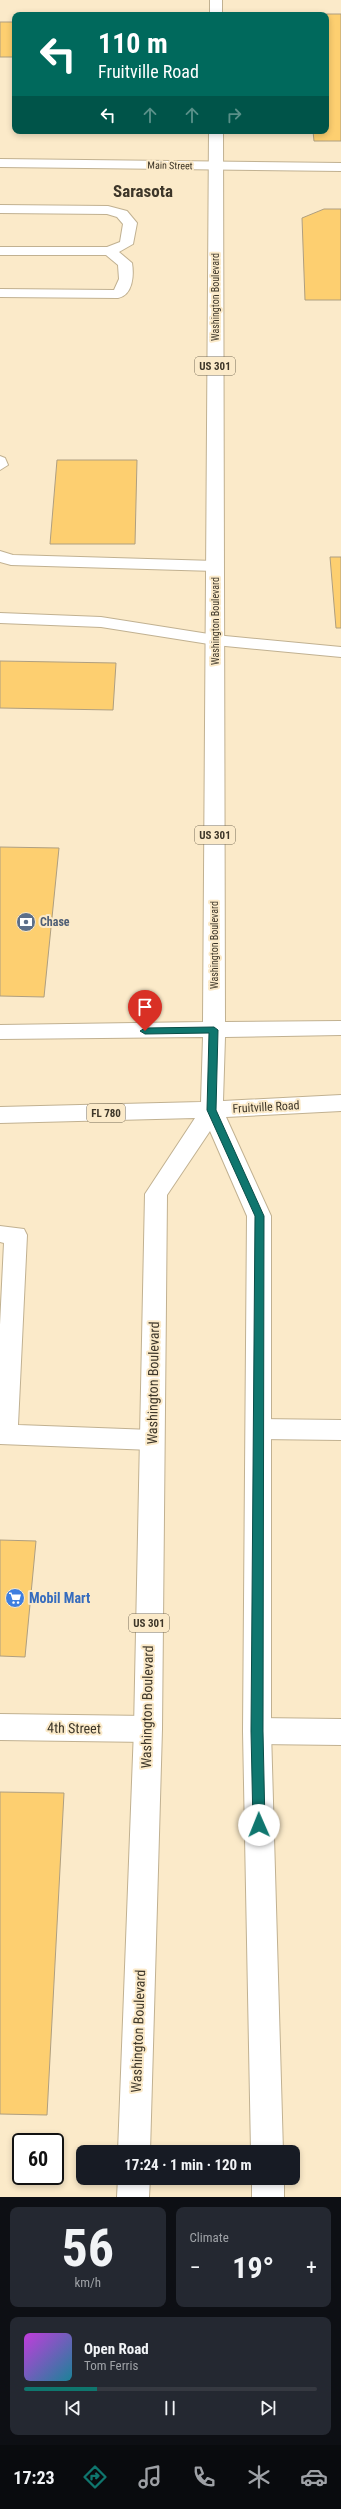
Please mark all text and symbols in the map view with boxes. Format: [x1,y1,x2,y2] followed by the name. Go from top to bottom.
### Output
[98,27,168,60] text: 110 m
[32,28,84,80] icon: left
[98,61,199,82] text: Fruitville Road
[97,104,119,126] icon: left
[139,104,161,126] icon: ahead
[181,104,203,126] icon: ahead
[223,104,245,126] icon: right
[147,160,193,171] street label: Main Street
[113,181,173,201] district label: Sarasota
[210,253,221,341] street label: Washington Boulevard
[195,357,235,375] road number: US 301
[210,577,221,665] street label: Washington Boulevard
[195,826,235,844] road number: US 301
[209,901,220,989] street label: Washington Boulevard
[15,911,37,933] bank icon: Chase
[40,915,70,929] place label: Chase
[128,990,162,1031] pin
[134,996,156,1018] icon: arrive
[232,1098,300,1116] street label: Fruitville Road
[87,1104,125,1122] road number: FL 780
[144,1321,162,1445] street label: Washington Boulevard
[4,1587,26,1609] supermarket icon: Mobil Mart
[29,1590,90,1606] place label: Mobil Mart
[129,1614,169,1632] road number: US 301
[138,1645,156,1769] street label: Washington Boulevard
[47,1720,101,1736] street label: 4th Street
[238,1804,280,1846] position arrow
[128,1969,148,2093] street label: Washington Boulevard
[12,2133,64,2185] speed limit sign: 60
[124,2156,252,2174] text: 17:24 · 1 min · 120 m
[61,2218,114,2279] text: 56
[190,2230,229,2245] text: Climate
[232,2250,274,2285] text: 19°
[190,2255,201,2280] text: −
[306,2255,317,2280] text: +
[74,2275,101,2290] text: km/h
[84,2340,149,2358] text: Open Road
[84,2358,138,2373] text: Tom Ferris
[62,2397,84,2419] icon: previous
[159,2397,181,2419] icon: pause
[257,2397,279,2419] icon: next
[81,2463,109,2491] icon: directions
[136,2463,164,2491] icon: music
[190,2463,218,2491] icon: phone
[245,2463,273,2491] icon: climate
[300,2463,328,2491] icon: car
[13,2467,55,2488] text: 17:23

